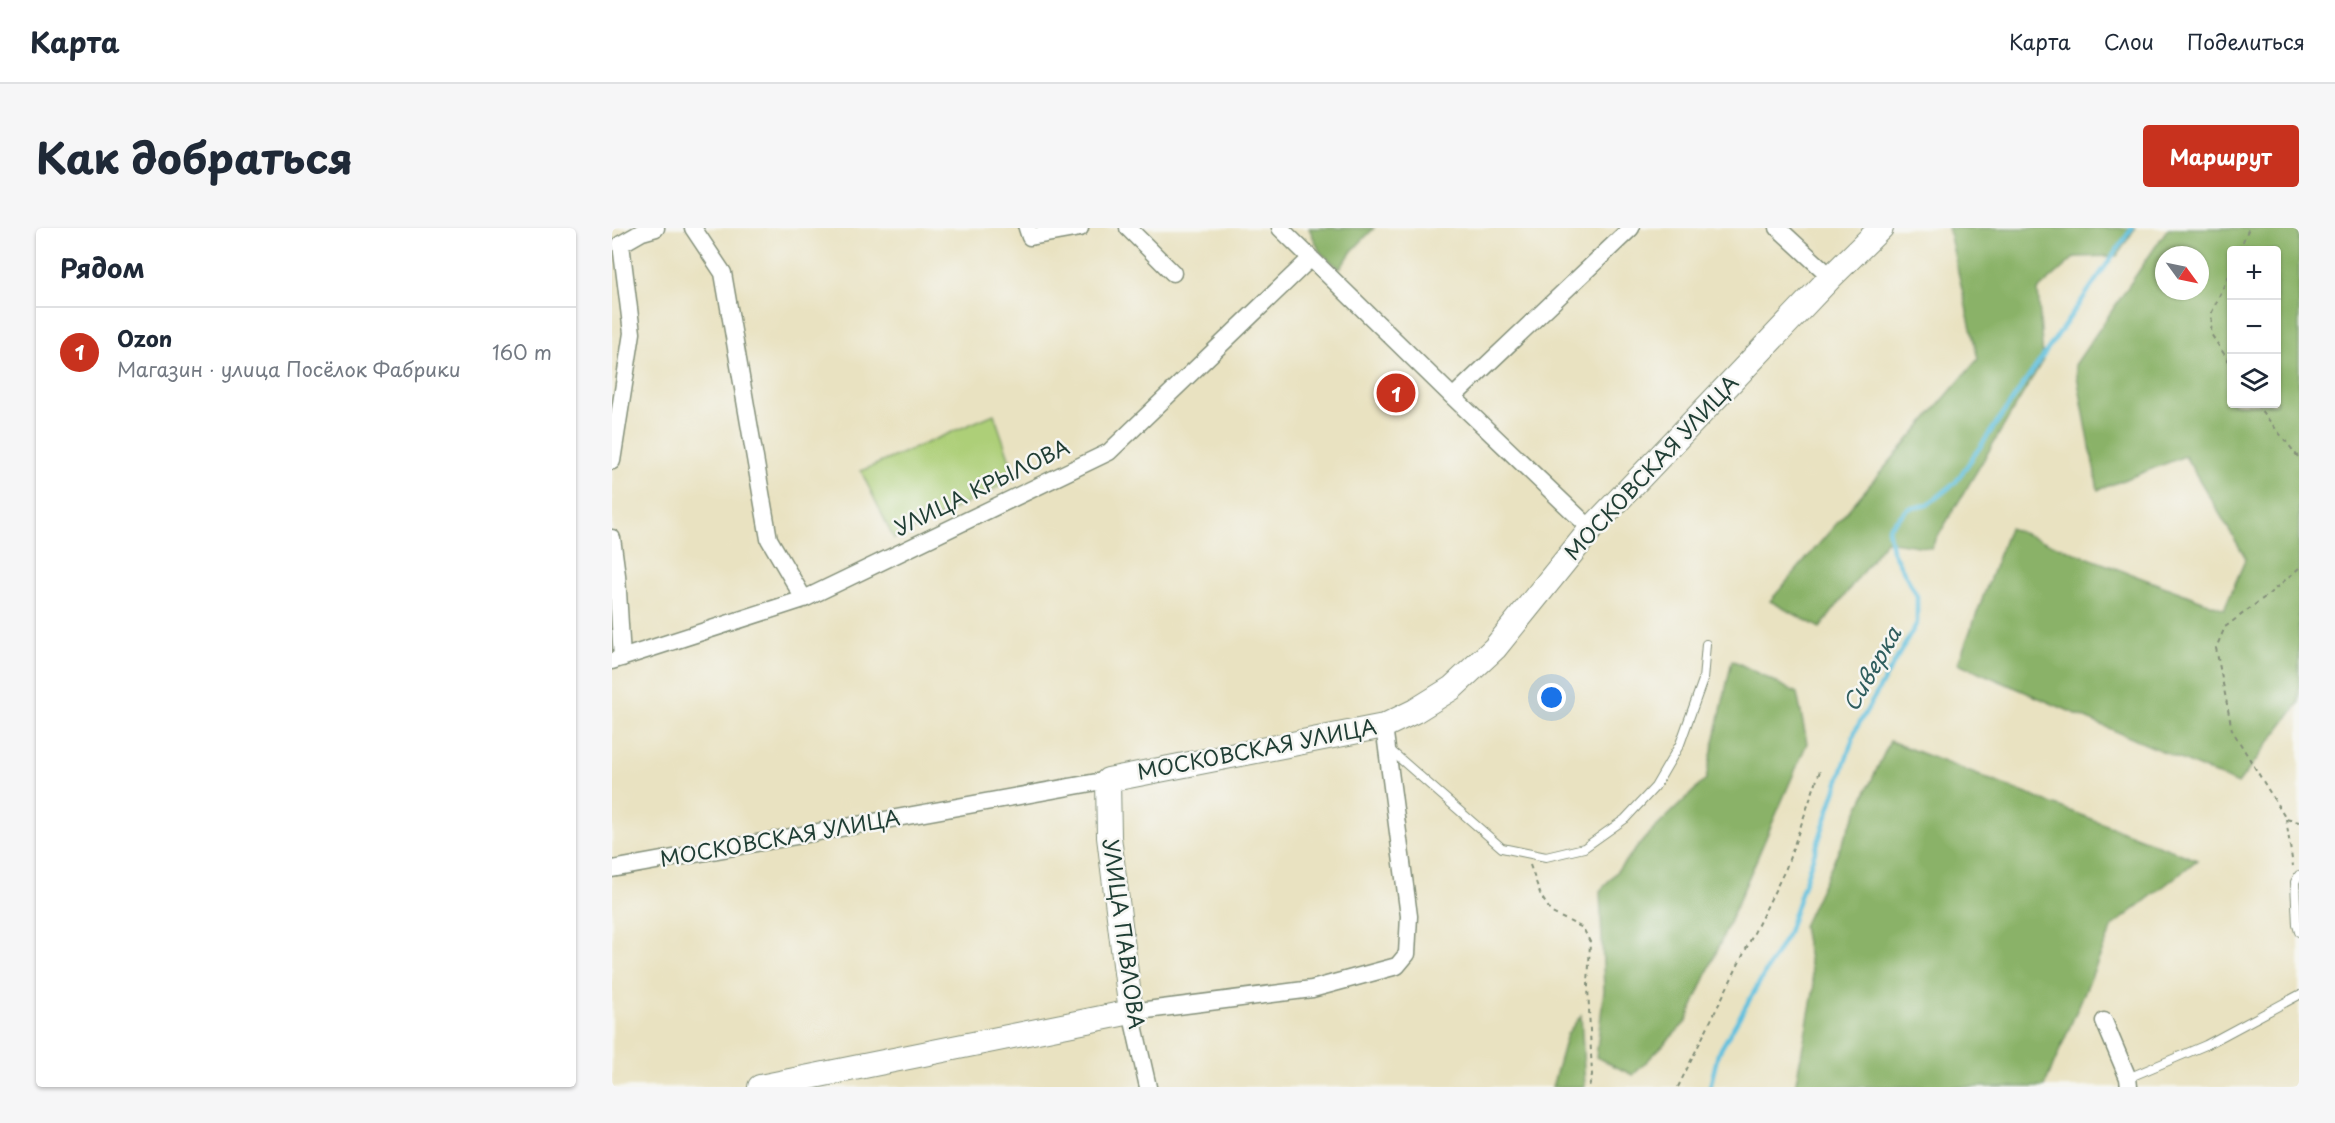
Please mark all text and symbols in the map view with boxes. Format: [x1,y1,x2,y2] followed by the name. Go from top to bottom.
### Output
[30,20,120,63] text: Карта
[2009,25,2071,57] text: Карта
[2104,25,2154,57] text: Слои
[2187,25,2305,57] text: Поделиться
[36,125,353,188] text: Как добраться
[2143,125,2299,187] button: Маршрут
[2155,246,2209,300] north arrow
[2227,246,2281,408] map controls
[2227,246,2281,300] button: +
[60,248,145,287] text: Рядом
[2227,300,2281,354] button: −
[117,321,172,354] text: Ozon
[75,337,84,367] text: 1
[492,337,552,367] text: 160 m
[117,354,461,384] text: Магазин · улица Посёлок Фабрики
[2227,354,2281,408] button: layers
[1556,367,1745,566] street label: МОСКОВСКАЯ УЛИЦА
[1376,370,1416,416] pin: 1
[888,430,1074,543] street label: УЛИЦА КРЫЛОВА
[1833,619,1909,717] water label: Сиверка
[1537,683,1566,712] your location
[1134,709,1379,787] street label: МОСКОВСКАЯ УЛИЦА
[657,800,902,874] street label: МОСКОВСКАЯ УЛИЦА
[1096,836,1154,1031] street label: УЛИЦА ПАВЛОВА

